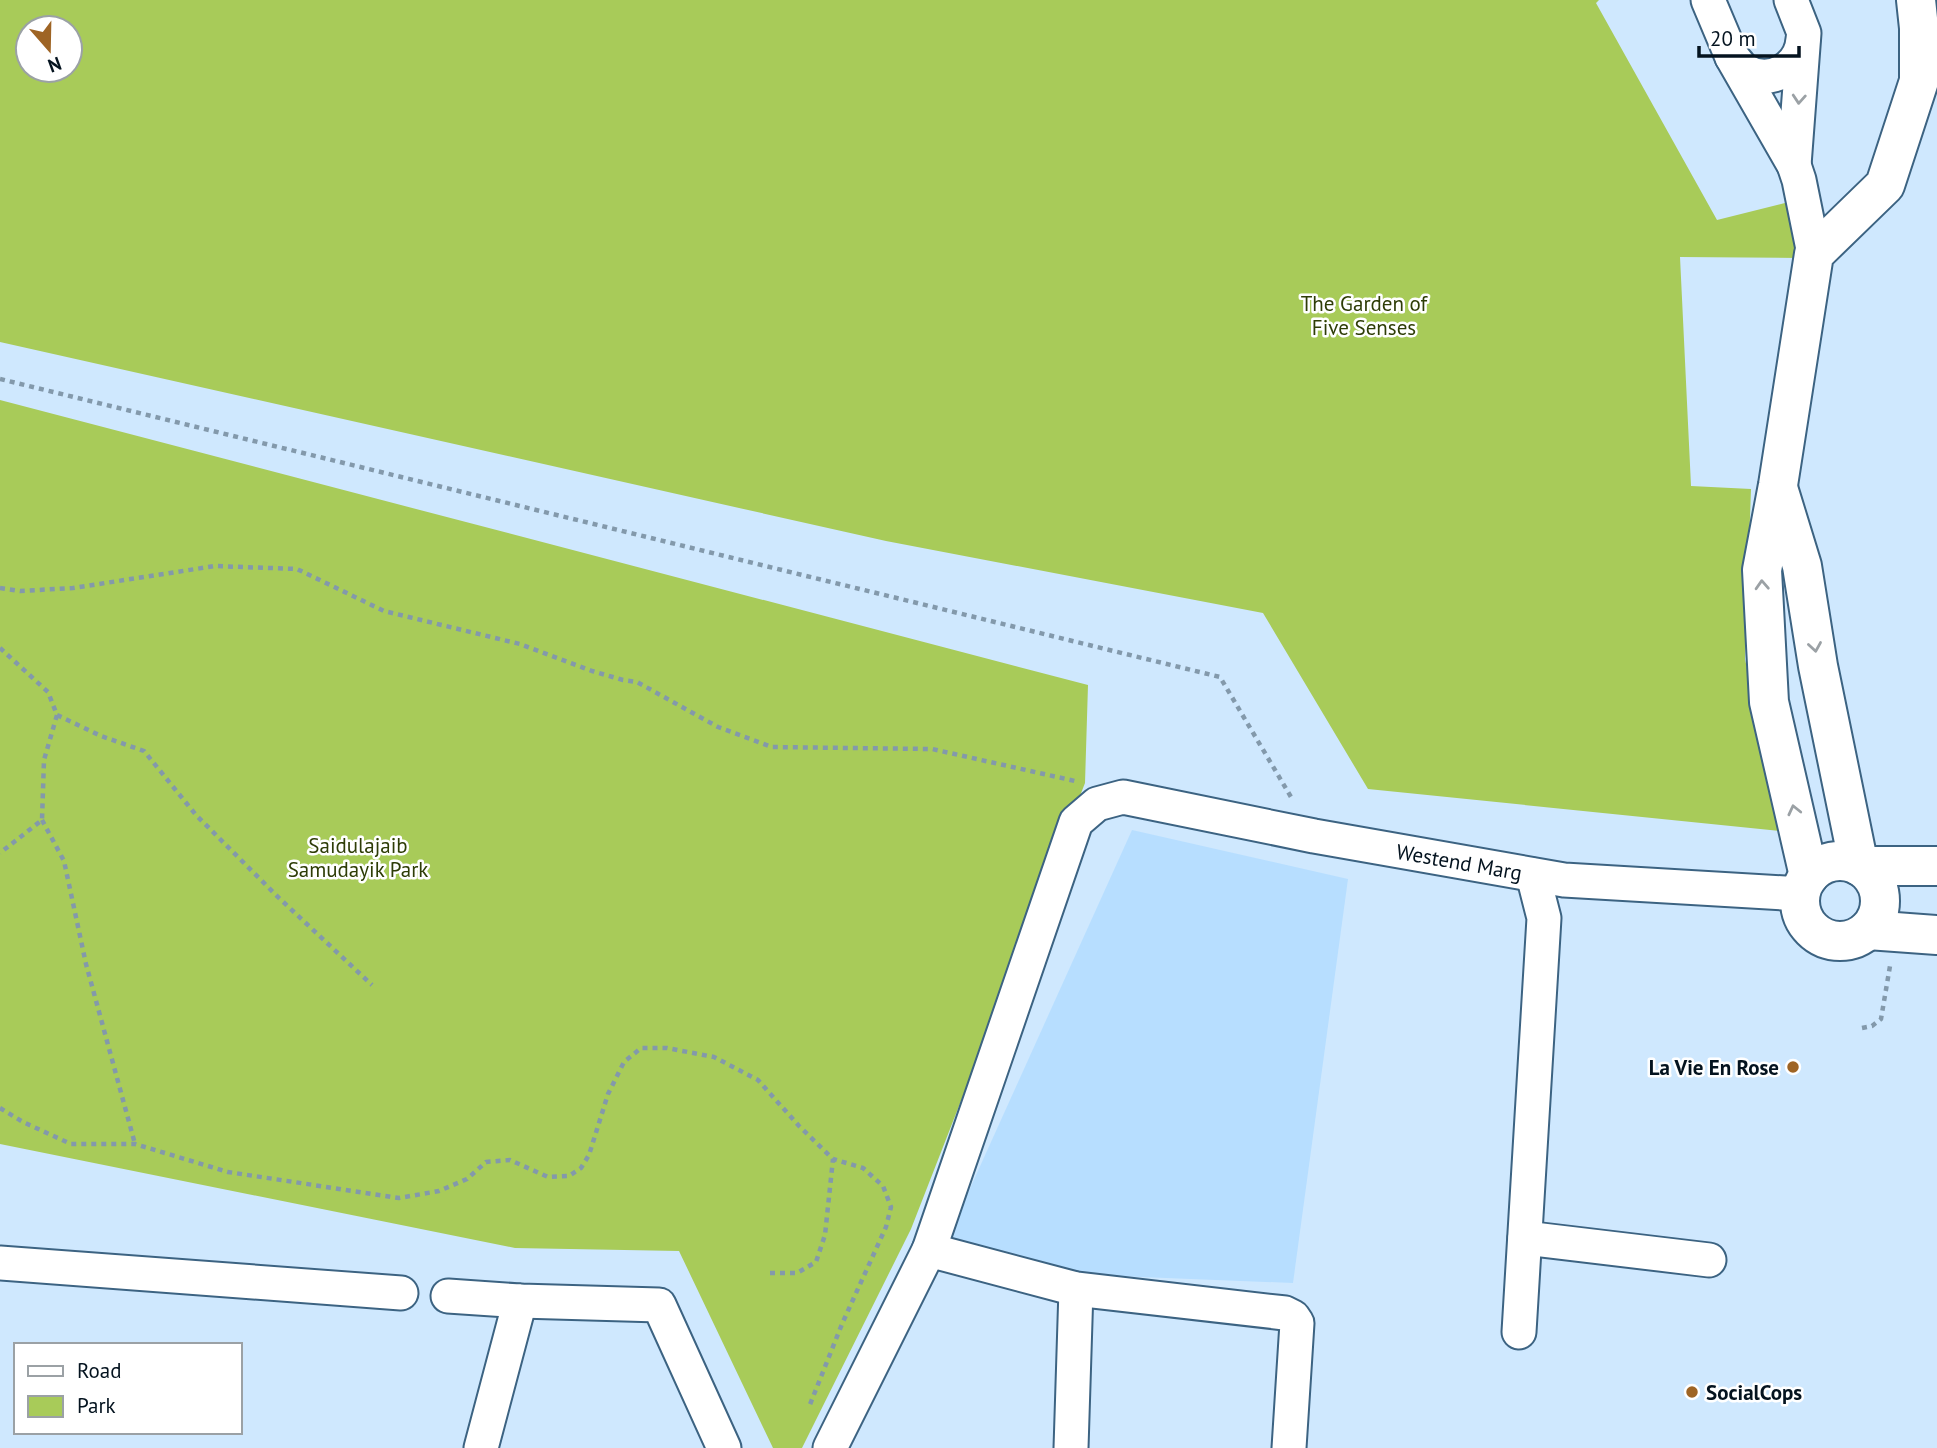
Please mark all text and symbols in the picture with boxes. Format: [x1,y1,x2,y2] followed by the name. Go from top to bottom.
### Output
[14,14,84,84] north arrow
[1699,14,1799,58] scale bar
[1710,25,1756,52] text: 20 m
[45,52,65,78] text: N
[1792,94,1807,105] one-way arrow
[1301,290,1429,341] park label: The Garden of Five Senses
[1755,580,1770,591] one-way arrow
[1807,641,1822,653] one-way arrow
[1788,804,1802,816] one-way arrow
[288,832,428,883] park label: Saidulajaib Samudayik Park
[1394,837,1524,886] street label: Westend Marg
[1649,1054,1779,1081] place label: La Vie En Rose
[1785,1059,1801,1075] marker: La Vie En Rose
[14,1343,242,1434] legend
[77,1357,121,1384] text: Road
[1706,1379,1802,1406] place label: SocialCops
[1684,1384,1700,1400] marker: SocialCops
[77,1392,116,1419] text: Park

